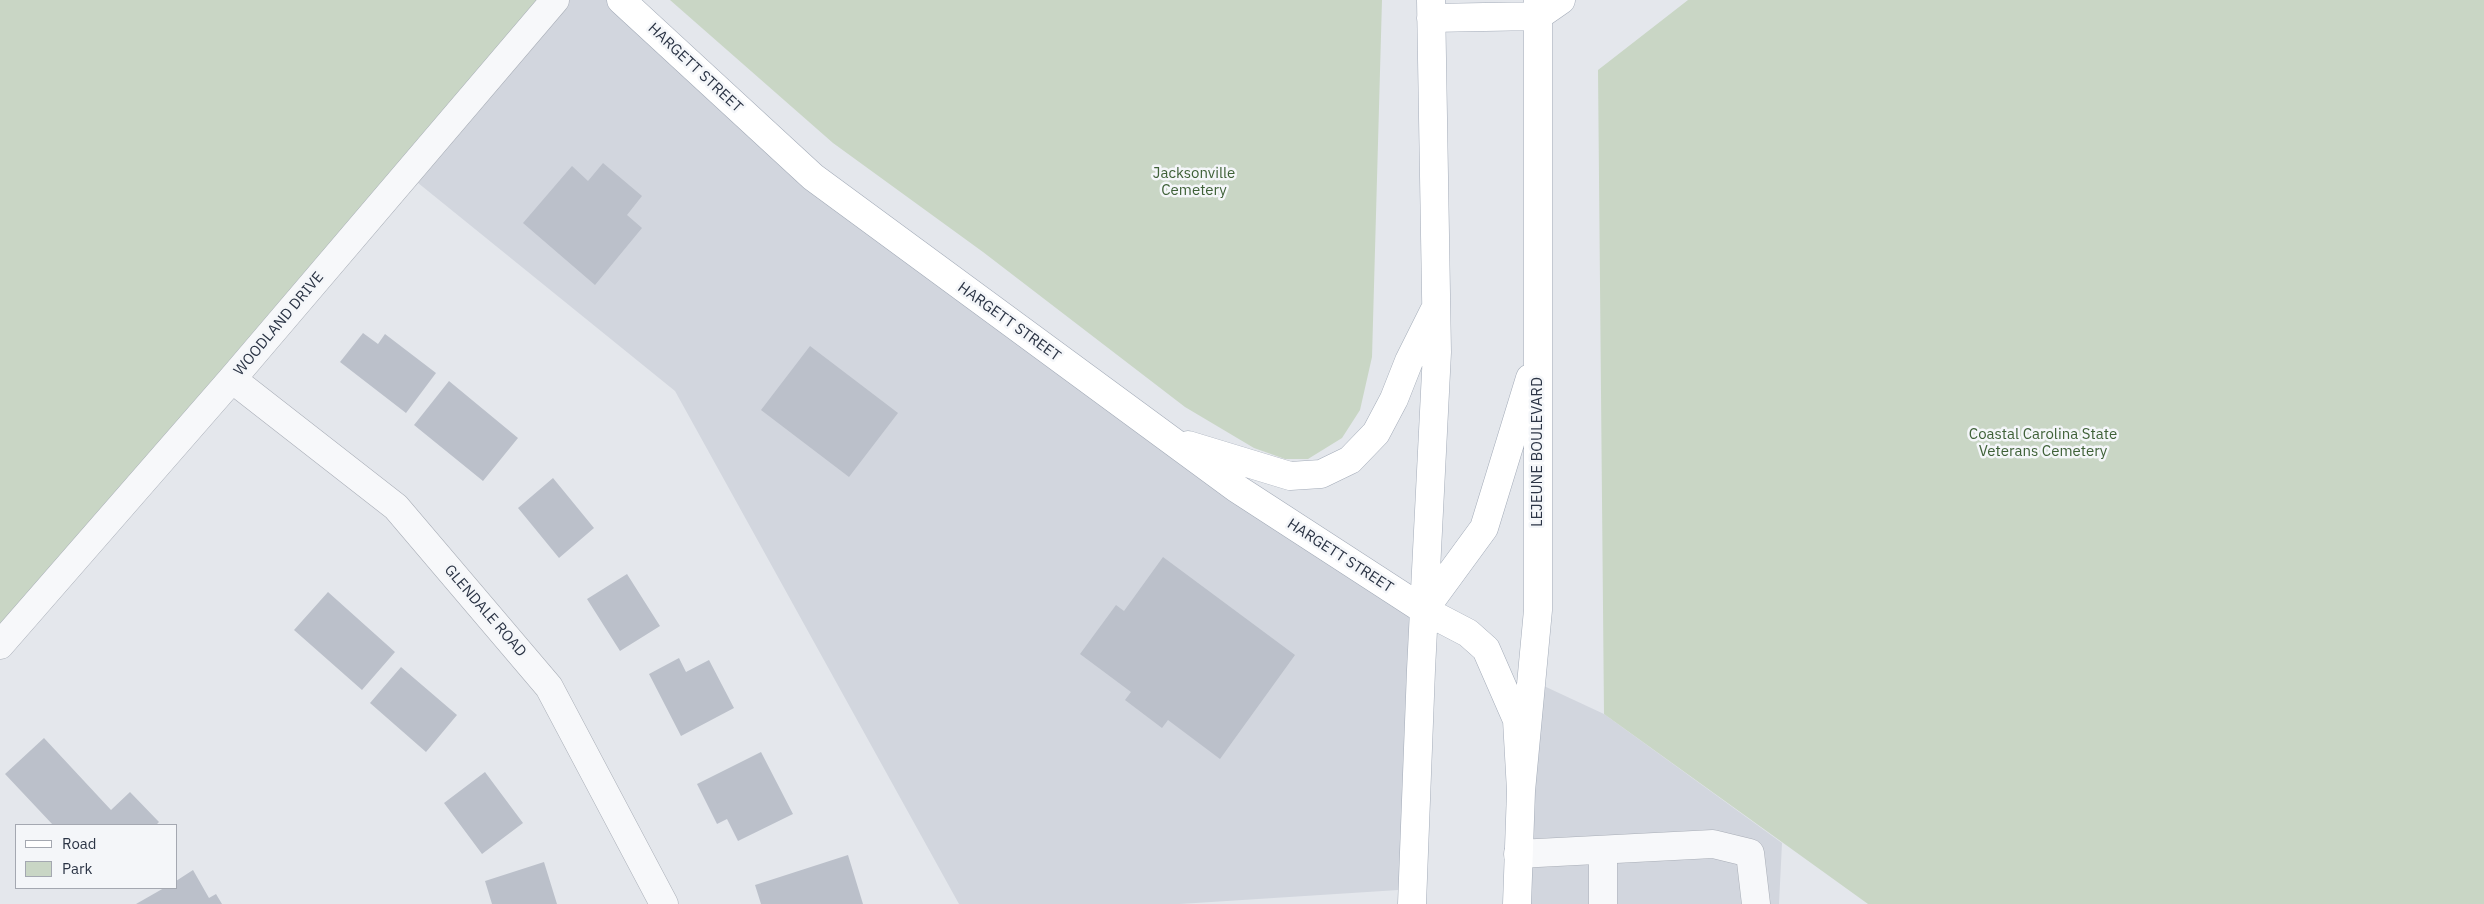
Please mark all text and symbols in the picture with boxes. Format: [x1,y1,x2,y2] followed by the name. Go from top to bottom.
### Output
[644,20,746,116] street label: HARGETT STREET
[1153,165,1235,200] park label: Jacksonville Cemetery
[230,268,328,380] street label: WOODLAND DRIVE
[954,279,1064,365] street label: HARGETT STREET
[1529,377,1547,527] street label: LEJEUNE BOULEVARD
[1969,426,2117,461] park label: Coastal Carolina State Veterans Cemetery
[1284,515,1396,597] street label: HARGETT STREET
[440,561,530,661] street label: GLENDALE ROAD
[15,824,178,889] legend
[62,834,97,853] text: Road
[62,859,92,878] text: Park

